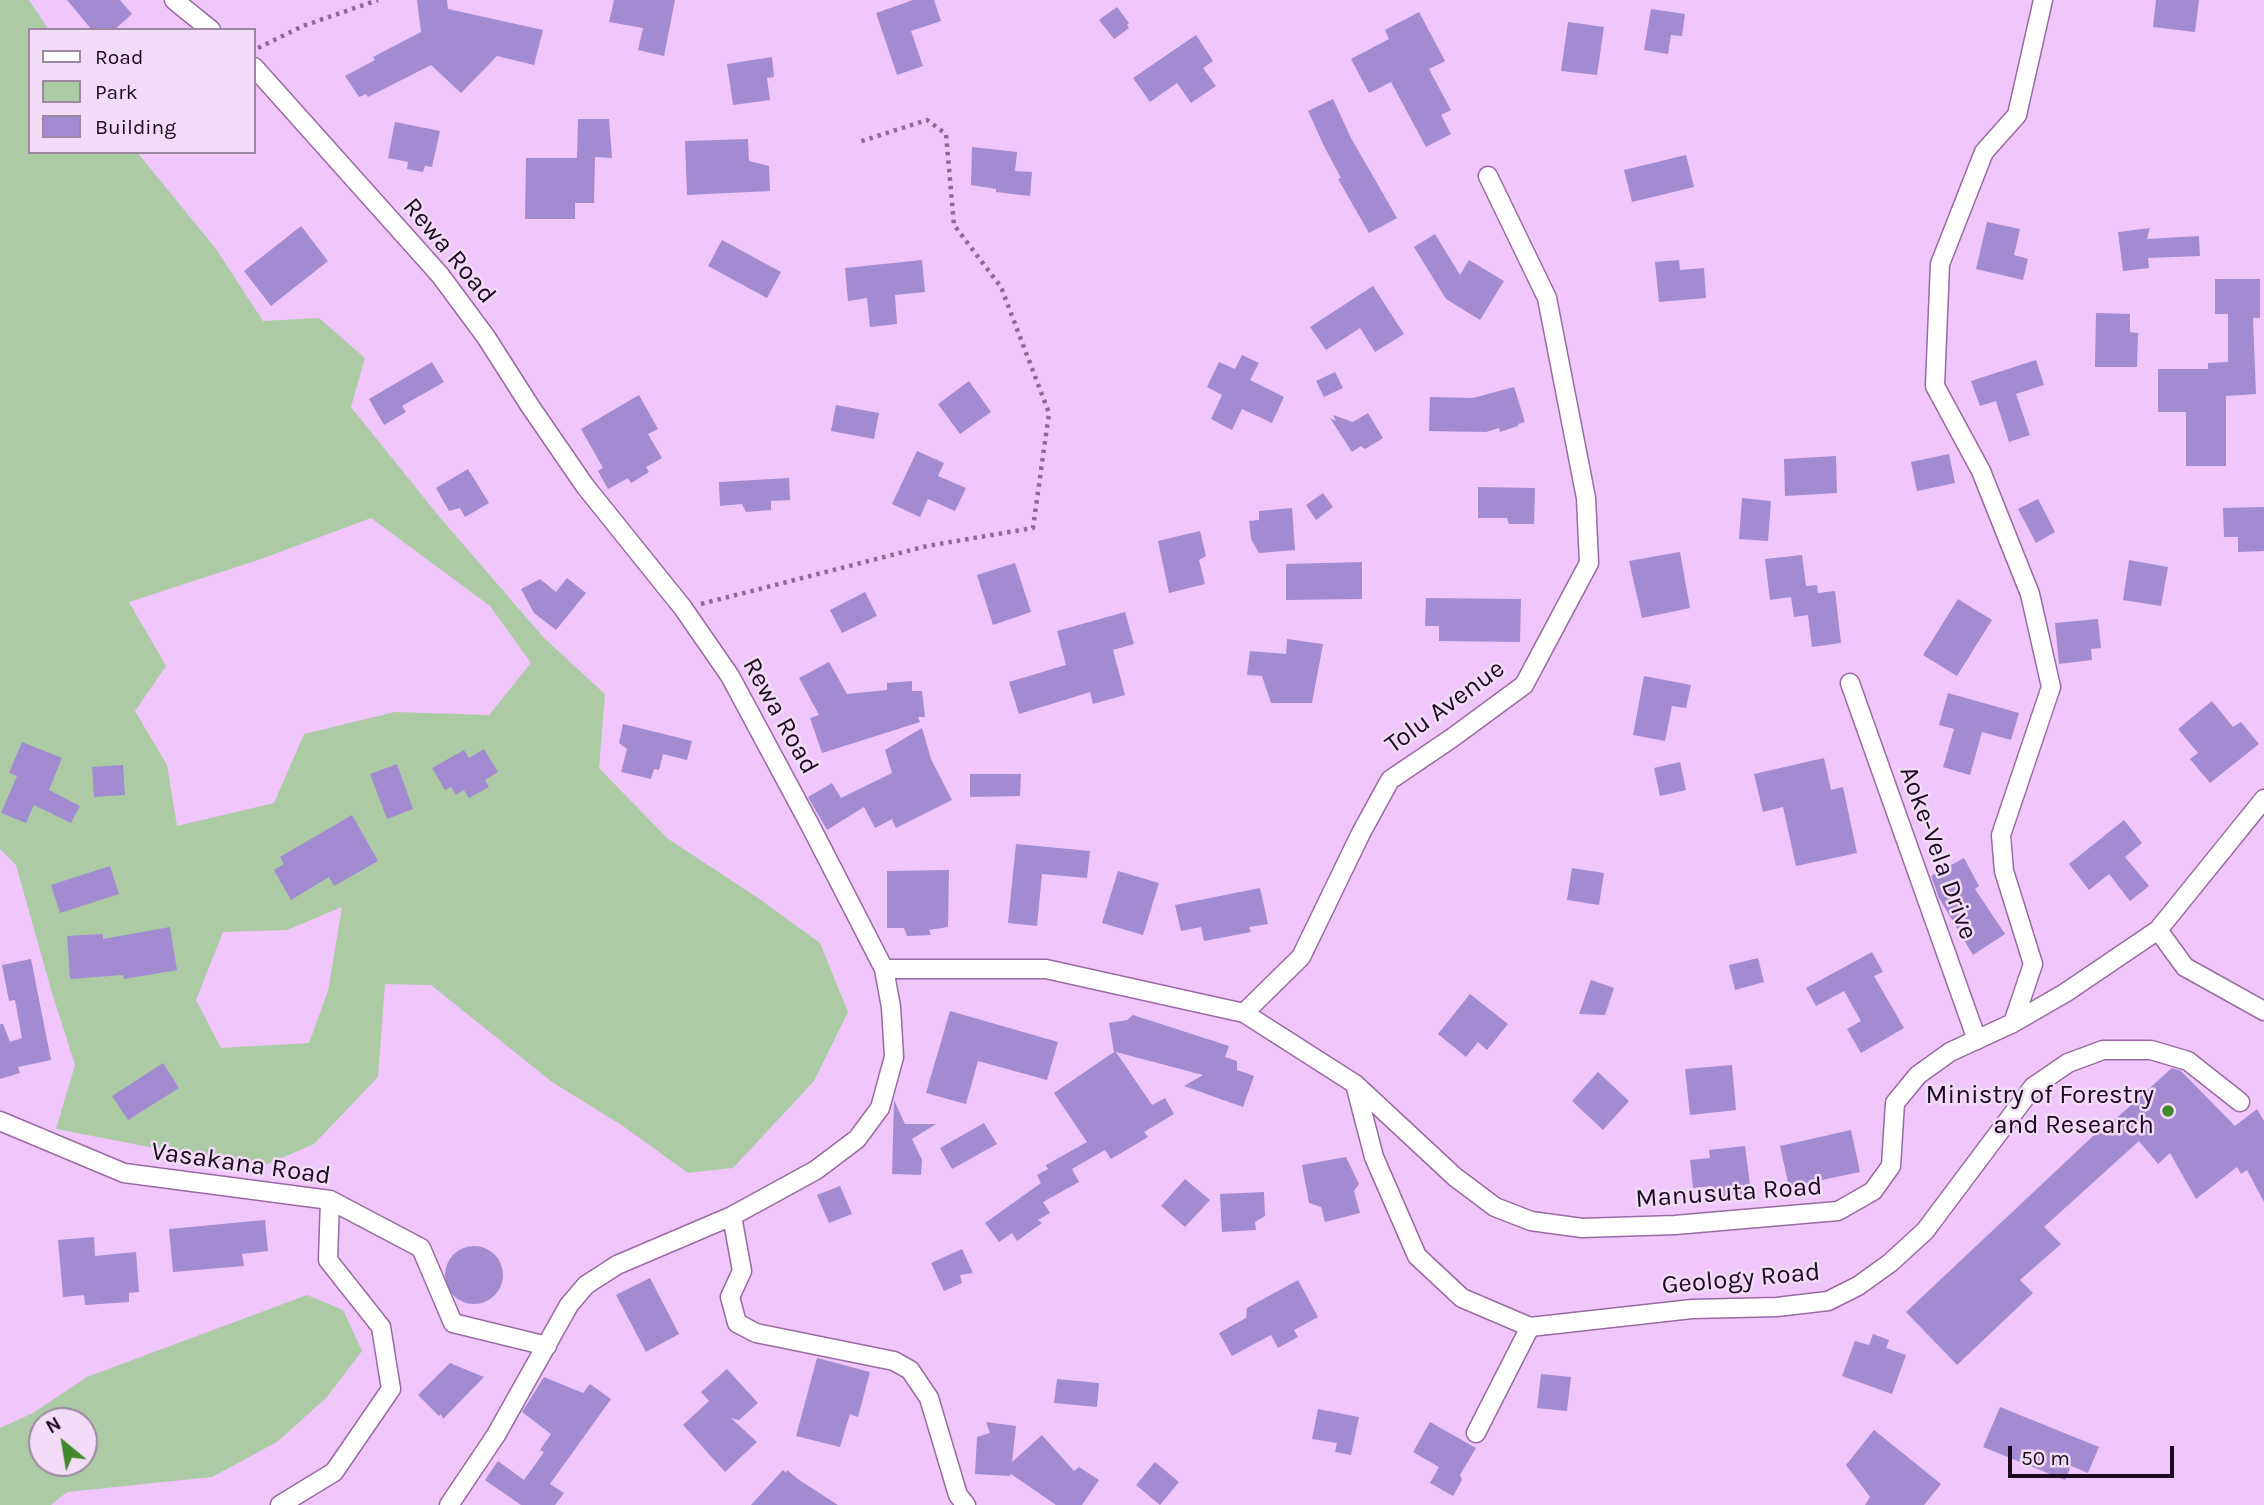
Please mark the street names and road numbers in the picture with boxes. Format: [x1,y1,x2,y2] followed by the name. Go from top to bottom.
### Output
[396,192,502,310] street label: Rewa Road
[735,652,825,780] street label: Rewa Road
[1379,653,1511,761] street label: Tolu Avenue
[1892,762,1984,944] street label: Aoke-Vela Drive
[149,1136,333,1192] street label: Vasakana Road
[1634,1171,1824,1215] street label: Manusuta Road
[1660,1257,1822,1301] street label: Geology Road

